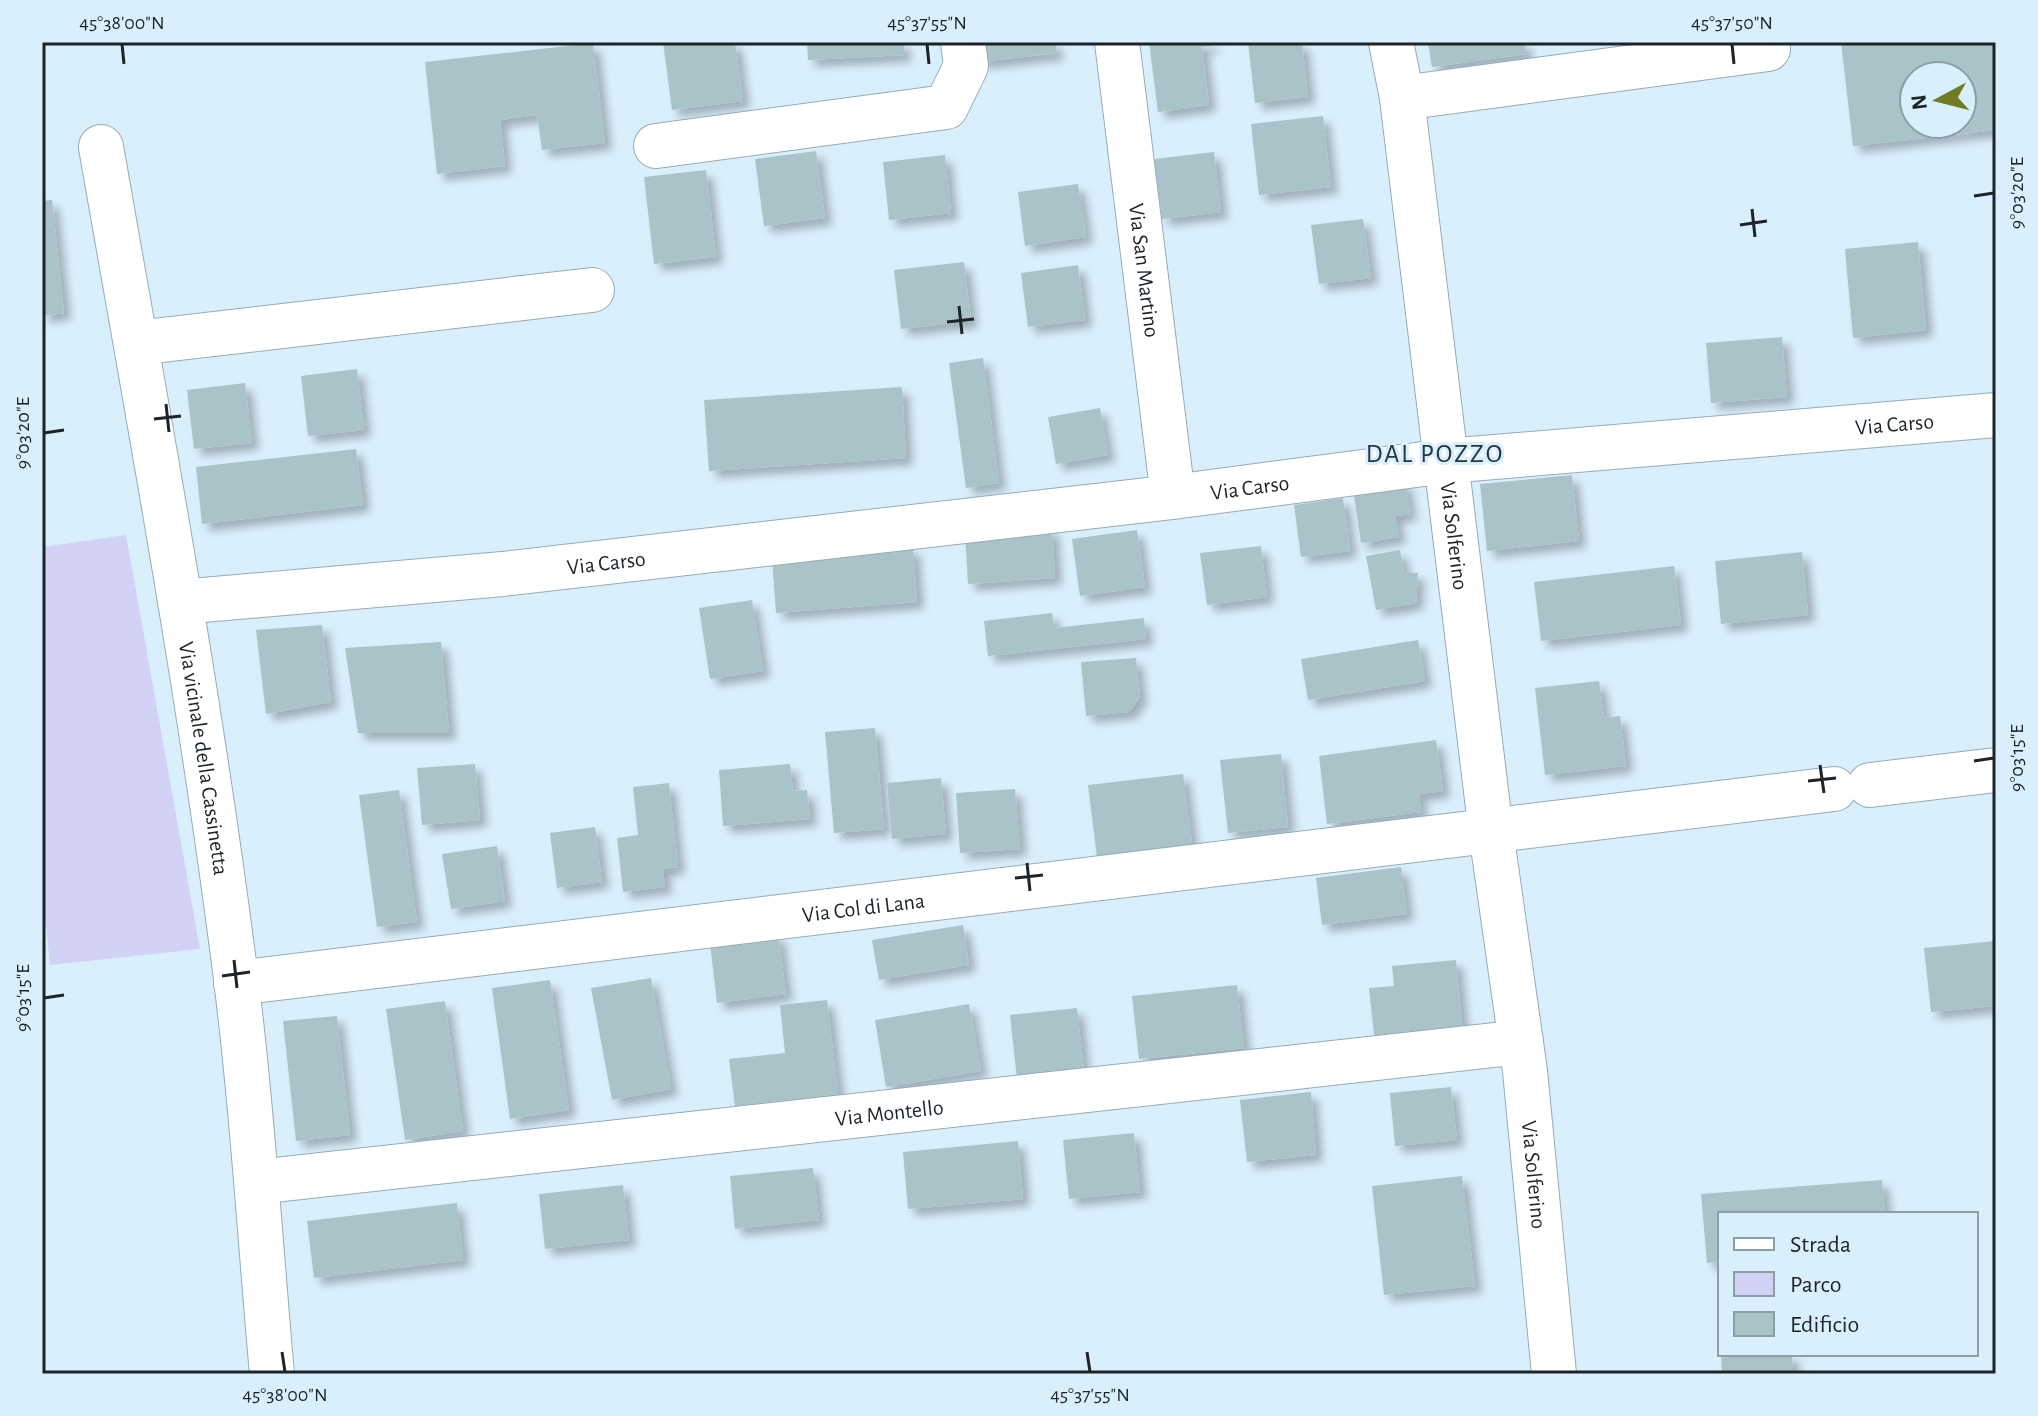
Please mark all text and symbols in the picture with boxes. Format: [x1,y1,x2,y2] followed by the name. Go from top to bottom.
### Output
[79,13,165,33] text: 45°38'00"N
[887,13,967,33] text: 45°37'55"N
[1691,13,1773,33] text: 45°37'50"N
[1898,60,1978,140] north arrow
[1907,93,1931,111] text: N
[2007,157,2027,229] text: 9°03'20"E
[1125,202,1163,339] street label: Via San Martino
[13,397,33,469] text: 9°03'20"E
[1854,410,1935,439] street label: Via Carso
[1366,441,1504,467] district label: DAL POZZO
[1209,472,1290,504] street label: Via Carso
[1437,481,1472,591] street label: Via Solferino
[566,548,647,579] street label: Via Carso
[175,640,232,877] street label: Via vicinale della Cassinetta
[2007,724,2027,792] text: 9°03'15"E
[801,889,926,926] street label: Via Col di Lana
[13,964,33,1032] text: 9°03'15"E
[834,1096,945,1130] street label: Via Montello
[1518,1120,1550,1230] street label: Via Solferino
[1718,1212,1978,1356] legend
[1790,1233,1851,1257] text: Strada
[1790,1273,1841,1297] text: Parco
[1790,1313,1859,1337] text: Edificio
[242,1385,328,1405] text: 45°38'00"N
[1050,1385,1130,1405] text: 45°37'55"N

